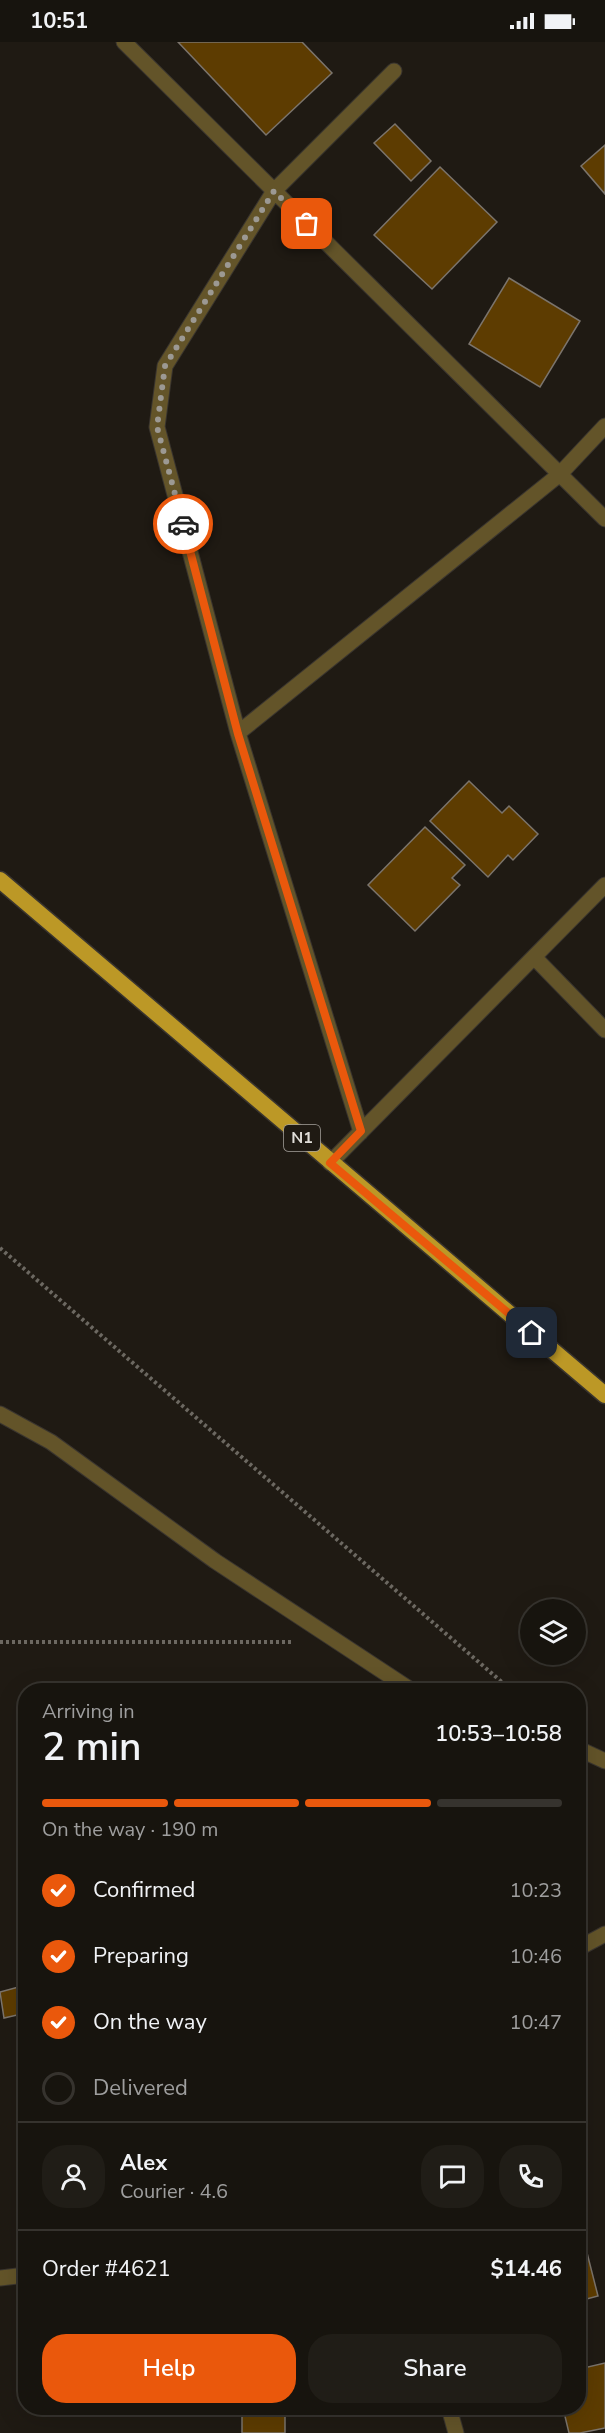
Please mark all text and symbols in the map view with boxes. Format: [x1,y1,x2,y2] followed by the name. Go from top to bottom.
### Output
[30,6,88,36] text: 10:51
[281,198,332,249] pin
[290,207,323,240] icon: bag
[153,494,213,554] courier
[167,508,200,541] icon: car
[284,1125,320,1151] road number: N1
[506,1307,557,1358] pin
[515,1316,548,1349] icon: home
[520,1599,586,1665] map controls
[520,1599,586,1665] button: layers
[42,1698,135,1725] text: Arriving in
[435,1719,562,1749] text: 10:53–10:58
[42,1721,141,1774] text: 2 min
[42,1816,218,1843] text: On the way · 190 m
[42,1874,75,1907] icon: check
[93,1875,195,1905] text: Confirmed
[509,1877,562,1904] text: 10:23
[42,1940,75,1973] icon: check
[93,1941,189,1971] text: Preparing
[509,1943,562,1970] text: 10:46
[42,2006,75,2039] icon: check
[93,2007,207,2037] text: On the way
[509,2009,562,2036] text: 10:47
[93,2073,188,2103] text: Delivered
[42,2145,105,2208] button: person
[421,2145,484,2208] button: chat
[499,2145,562,2208] button: phone
[120,2148,167,2178] text: Alex
[120,2178,228,2205] text: Courier · 4.6
[42,2254,171,2284] text: Order #4621
[491,2254,562,2284] text: $14.46
[42,2334,296,2403] button: Help
[308,2334,562,2403] button: Share

